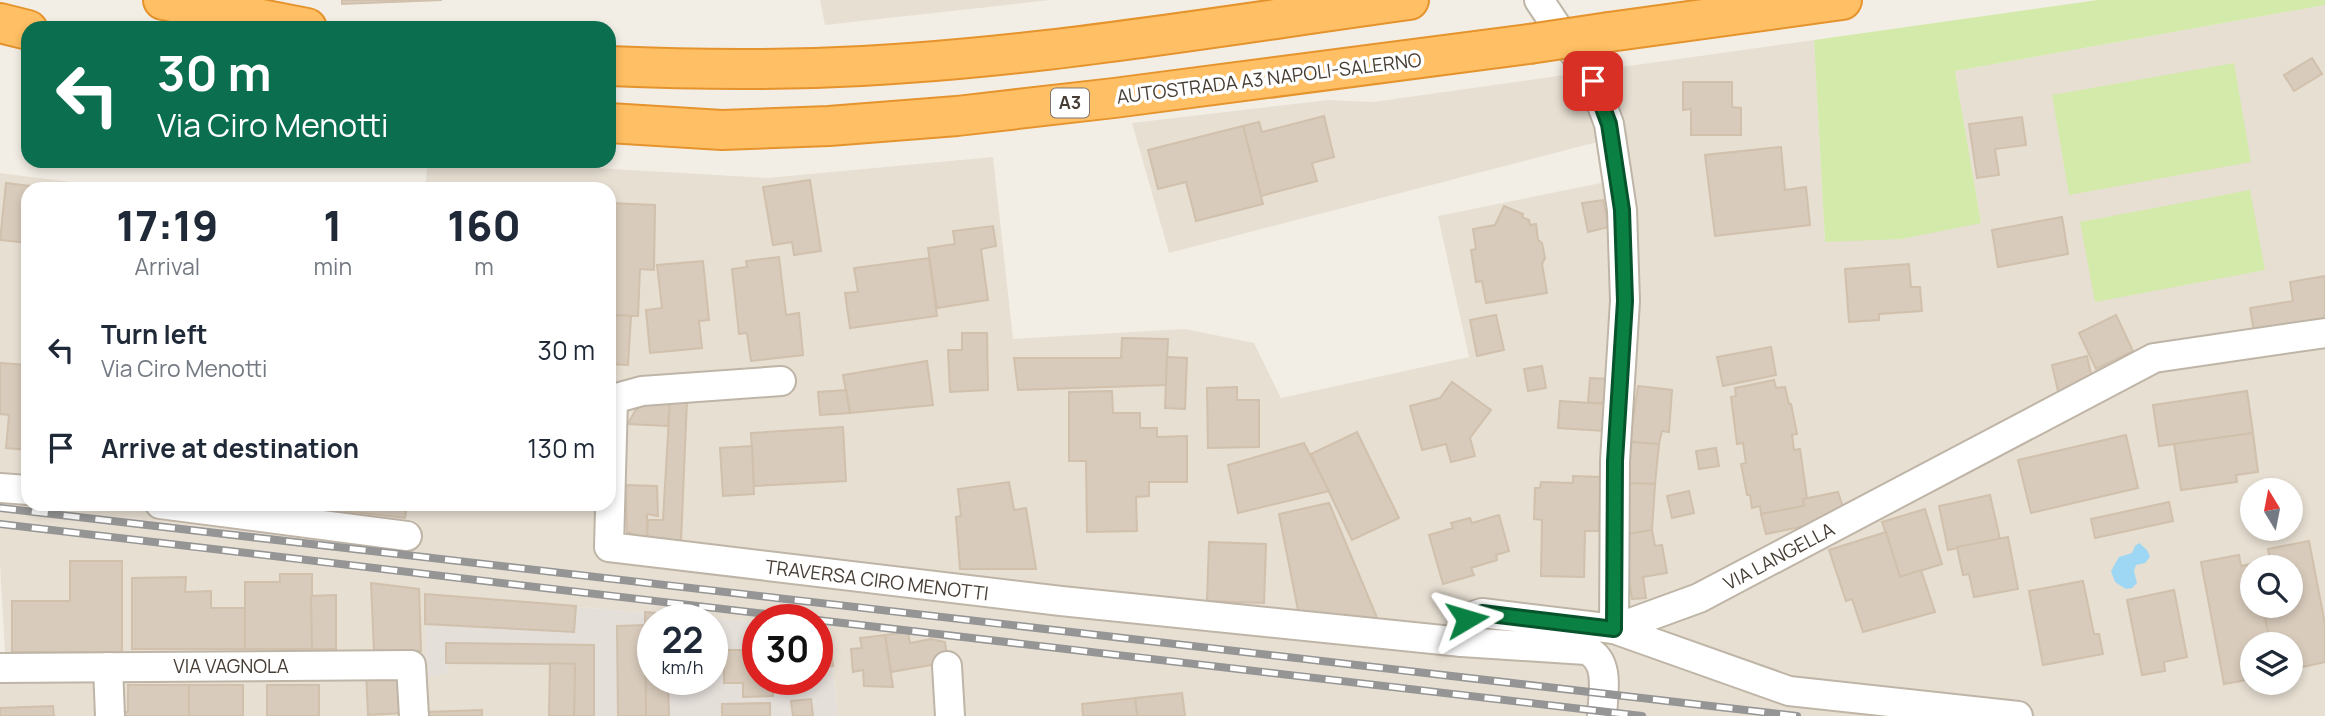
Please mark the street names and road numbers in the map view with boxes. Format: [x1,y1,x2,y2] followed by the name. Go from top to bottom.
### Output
[1115,46,1423,110] street label: AUTOSTRADA A3 NAPOLI-SALERNO
[1051,88,1089,118] road number: A3
[1719,516,1839,596] street label: VIA LANGELLA
[764,553,990,607] street label: TRAVERSA CIRO MENOTTI
[173,653,289,679] street label: VIA VAGNOLA

